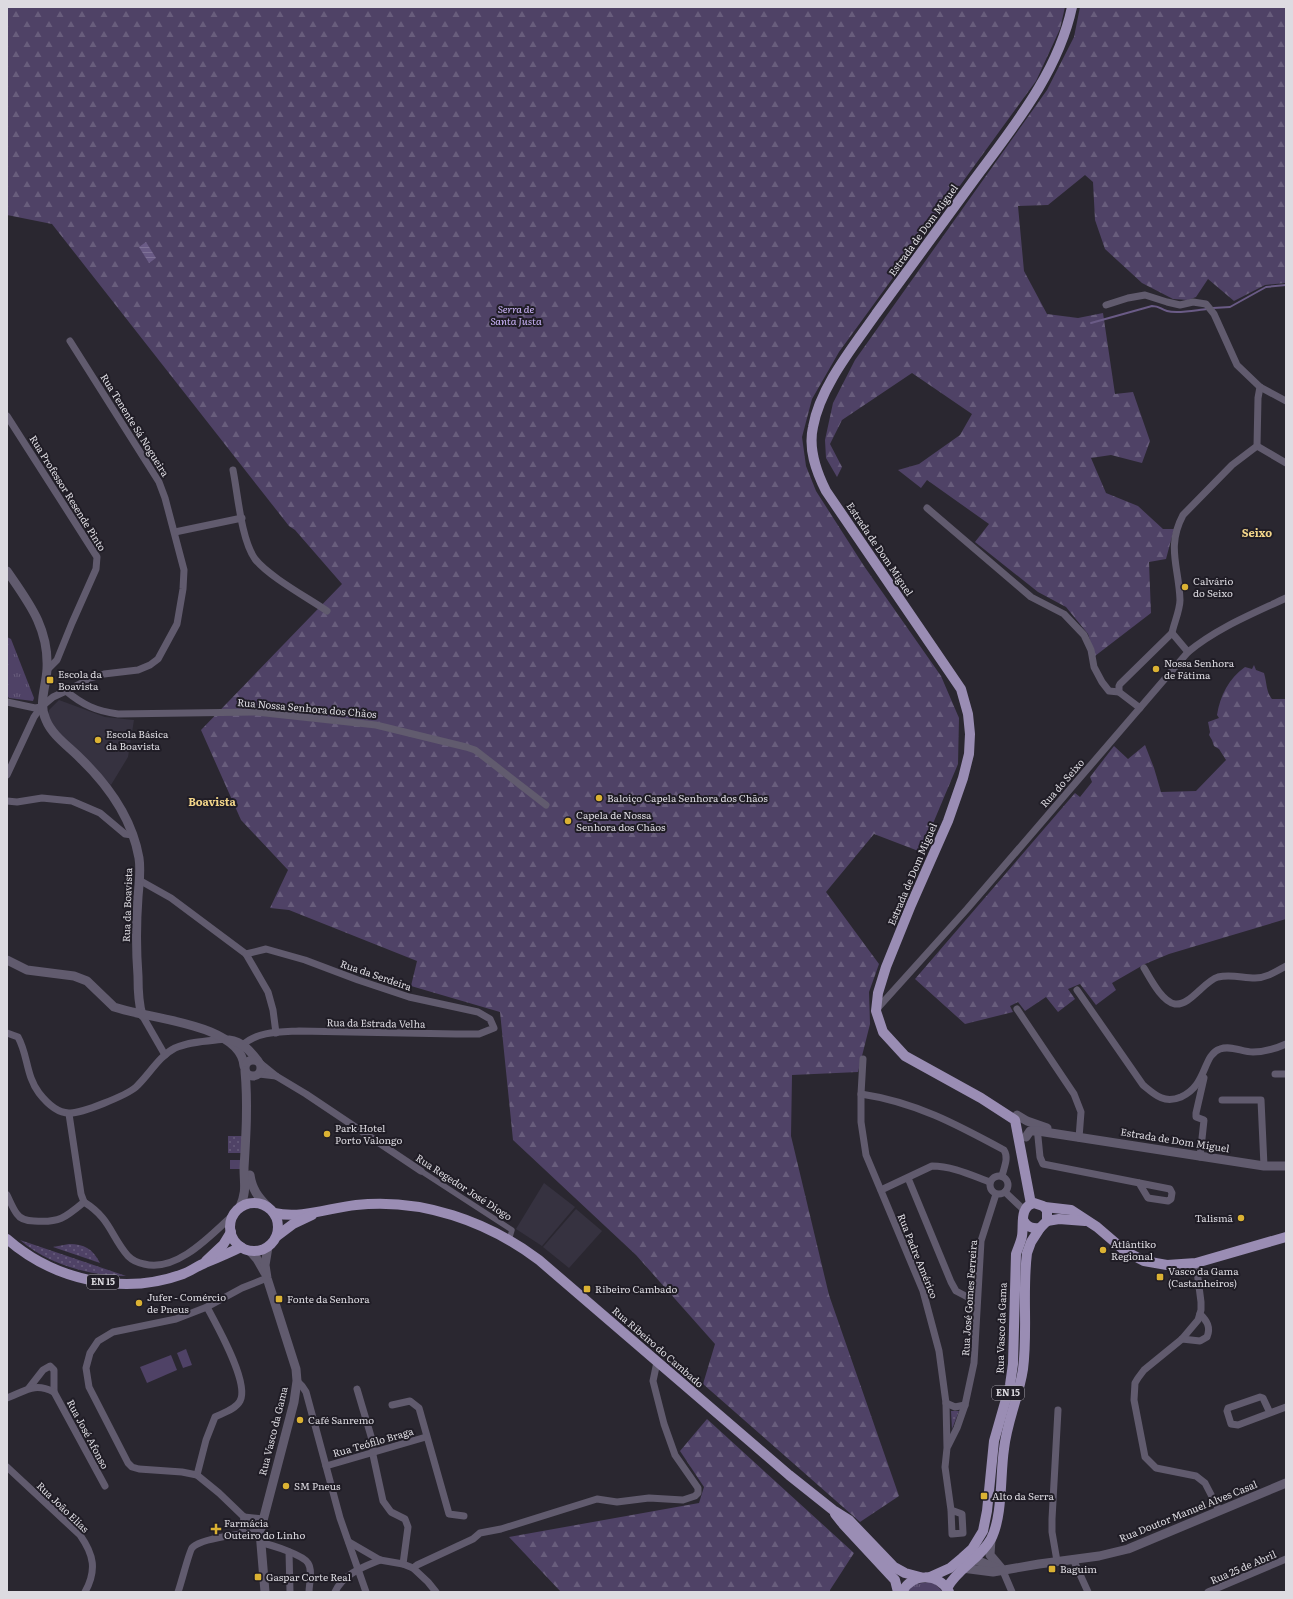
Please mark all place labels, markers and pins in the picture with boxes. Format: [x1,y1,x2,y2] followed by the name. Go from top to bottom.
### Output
[1193,573,1233,600] place label: Calvário do Seixo
[1180,582,1190,592] marker: Calvário do Seixo
[1164,655,1235,682] place label: Nossa Senhora de Fátima
[1151,664,1161,674] marker: Nossa Senhora de Fátima
[58,666,102,693] place label: Escola da Boavista
[45,675,55,685] marker: Escola da Boavista
[106,726,169,753] place label: Escola Básica da Boavista
[93,735,103,745] marker: Escola Básica da Boavista
[607,790,768,805] place label: Baloiço Capela Senhora dos Chãos
[594,793,604,803] marker: Baloiço Capela Senhora dos Chãos
[576,807,666,834] place label: Capela de Nossa Senhora dos Chãos
[563,816,573,826] marker: Capela de Nossa Senhora dos Chãos
[335,1120,402,1147] place label: Park Hotel Porto Valongo
[322,1129,332,1139] marker: Park Hotel Porto Valongo
[1195,1210,1234,1225] place label: Talismã
[1236,1213,1246,1223] marker: Talismã
[1111,1236,1156,1263] place label: Atlântiko Regional
[1098,1245,1108,1255] marker: Atlântiko Regional
[1168,1263,1239,1290] place label: Vasco da Gama (Castanheiros)
[1155,1272,1165,1282] marker: Vasco da Gama (Castanheiros)
[595,1281,677,1296] place label: Ribeiro Cambado
[582,1284,592,1294] marker: Ribeiro Cambado
[147,1289,226,1316] place label: Jufer - Comércio de Pneus
[287,1291,370,1306] place label: Fonte da Senhora
[274,1294,284,1304] marker: Fonte da Senhora
[134,1298,144,1308] marker: Jufer - Comércio de Pneus
[308,1412,374,1427] place label: Café Sanremo
[295,1415,305,1425] marker: Café Sanremo
[294,1478,341,1493] place label: SM Pneus
[281,1481,291,1491] marker: SM Pneus
[992,1488,1054,1503] place label: Alto da Serra
[979,1491,989,1501] marker: Alto da Serra
[224,1515,305,1542] place label: Farmácia Outeiro do Linho
[211,1524,221,1534] marker: Farmácia Outeiro do Linho
[1060,1561,1097,1576] place label: Baguim
[1047,1564,1057,1574] marker: Baguim
[266,1569,352,1584] place label: Gaspar Corte Real
[253,1572,263,1582] marker: Gaspar Corte Real

